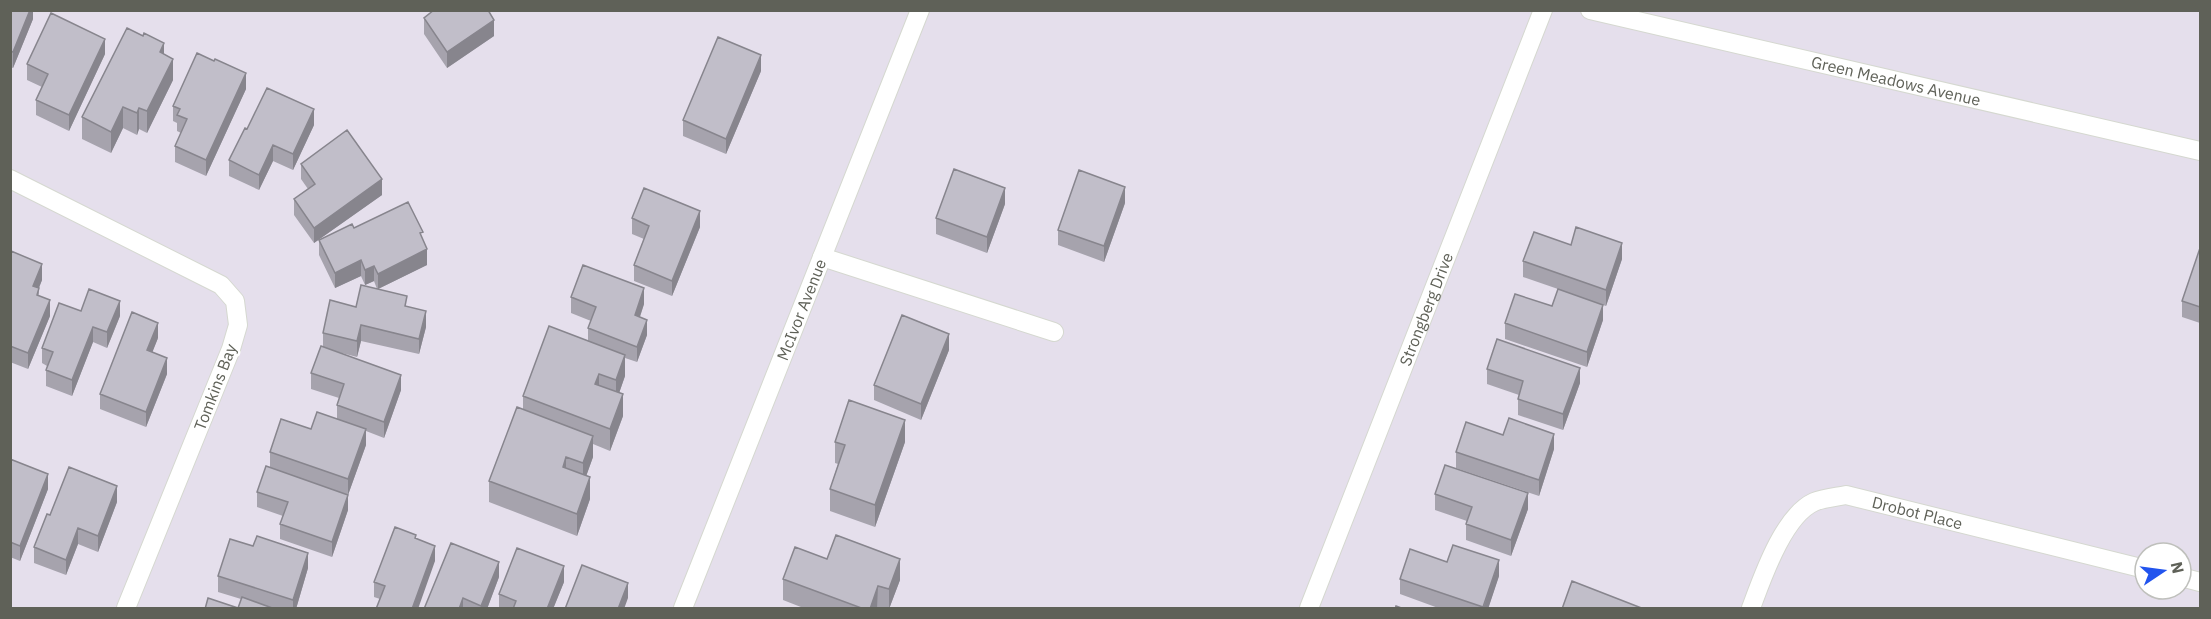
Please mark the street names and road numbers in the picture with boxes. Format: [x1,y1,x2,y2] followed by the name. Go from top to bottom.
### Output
[1809,51,1983,110] street label: Green Meadows Avenue
[1395,249,1457,369] street label: Strongberg Drive
[772,256,830,363] street label: McIvor Avenue
[189,341,241,433] street label: Tomkins Bay
[1870,492,1965,534] street label: Drobot Place

